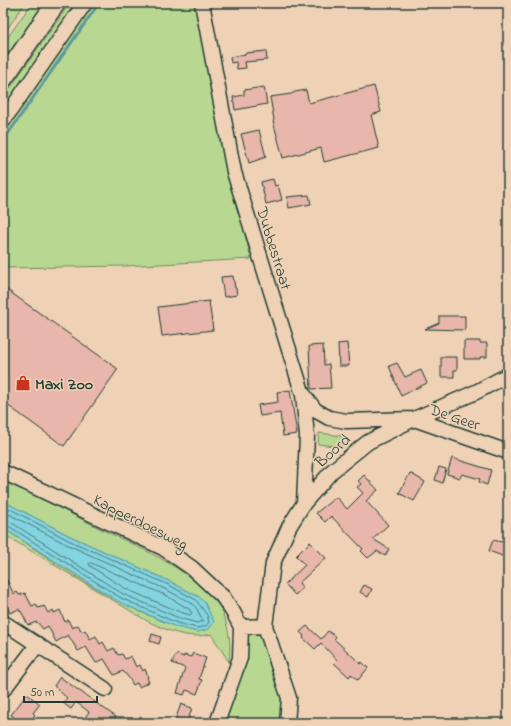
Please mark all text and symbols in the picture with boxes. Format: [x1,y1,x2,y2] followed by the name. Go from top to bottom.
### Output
[249,203,297,294] street label: Dubbestraat
[35,373,93,397] place label: Maxi Zoo
[14,374,32,392] shop icon: Maxi Zoo
[425,398,483,438] street label: De Geer
[309,429,357,475] street label: Boord
[89,489,192,557] street label: Kapperdoesweg
[24,678,97,704] scale bar
[30,684,54,702] text: 50 m

